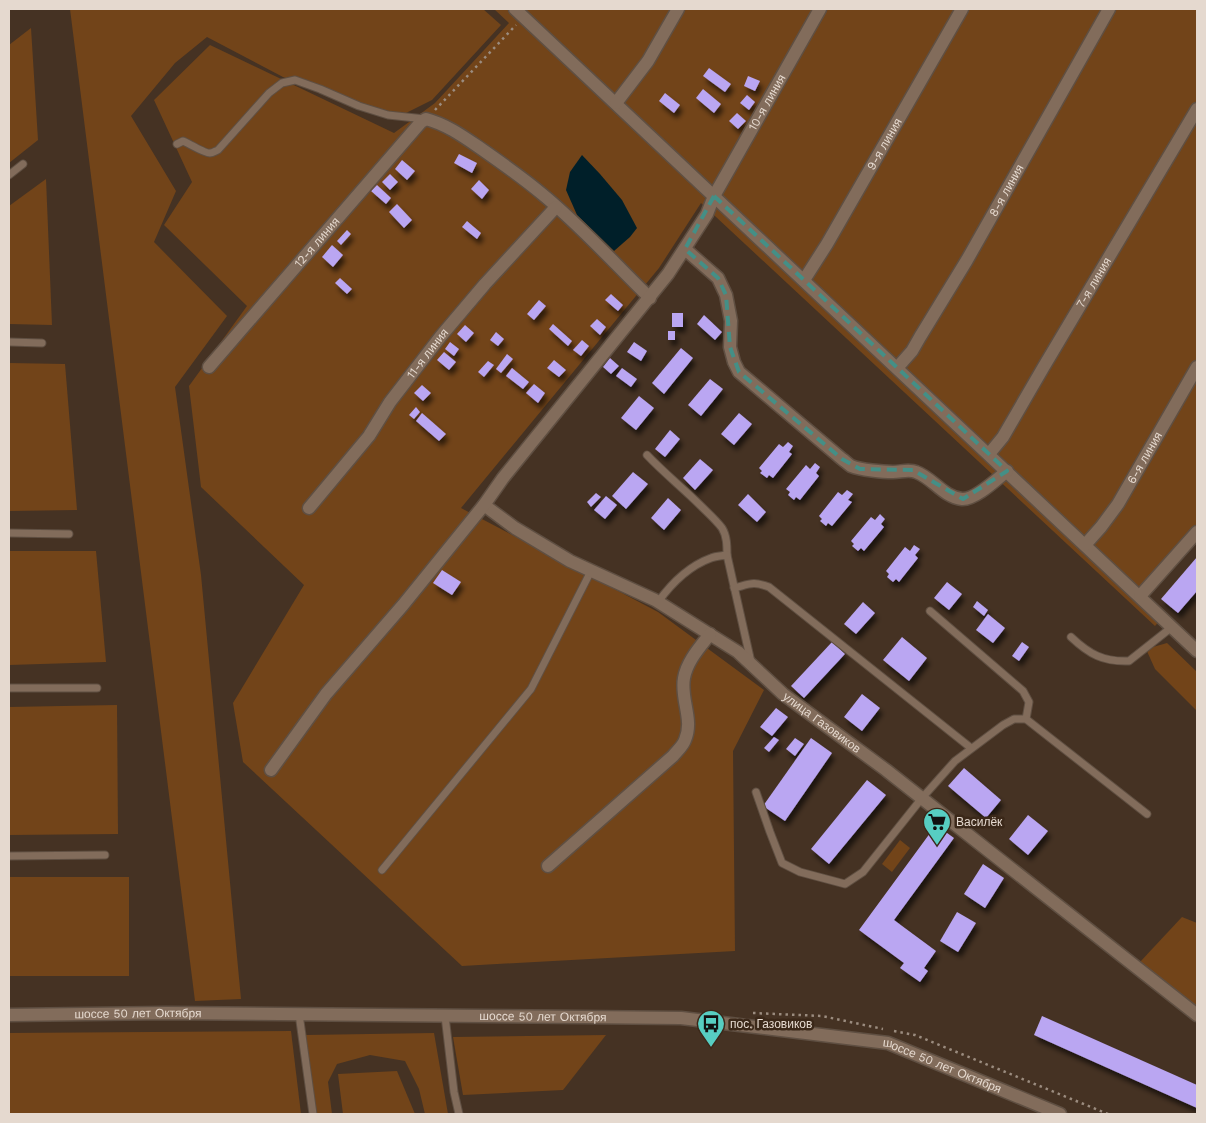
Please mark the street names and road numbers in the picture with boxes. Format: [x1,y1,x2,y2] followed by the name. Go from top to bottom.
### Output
[746,72,789,133] street label: 10-я линия
[864,116,905,173] street label: 9-я линия
[986,162,1027,219] street label: 8-я линия
[291,214,342,270] street label: 12-я линия
[1073,255,1114,311] street label: 7-я линия
[404,326,451,381] street label: 11-я линия
[1124,429,1165,486] street label: 6-я линия
[780,689,863,756] street label: улица Газовиков
[74,1006,202,1021] street label: шоссе 50 лет Октября
[479,1009,607,1024] street label: шоссе 50 лет Октября
[882,1035,1003,1096] street label: шоссе 50 лет Октября

